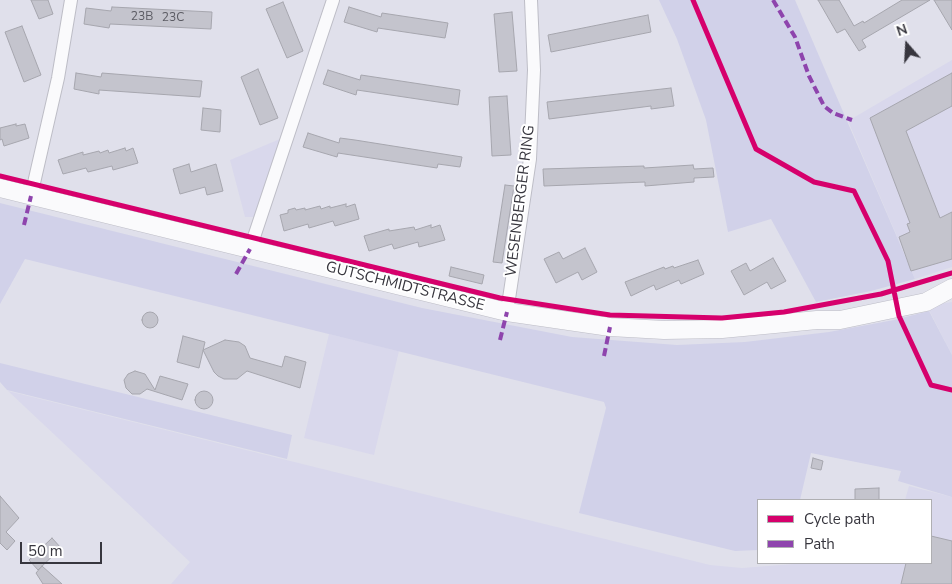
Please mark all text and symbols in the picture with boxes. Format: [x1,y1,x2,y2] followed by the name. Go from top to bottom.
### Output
[131,10,153,24] house number: 23B
[162,11,184,25] house number: 23C
[882,20,932,70] north arrow
[894,20,910,41] text: N
[503,124,539,278] street label: WESENBERGER RING
[324,259,486,315] street label: GUTSCHMIDTSTRASSE
[757,499,932,564] legend
[804,509,875,529] text: Cycle path
[22,532,105,564] scale bar
[804,534,835,554] text: Path
[28,541,63,561] text: 50 m

